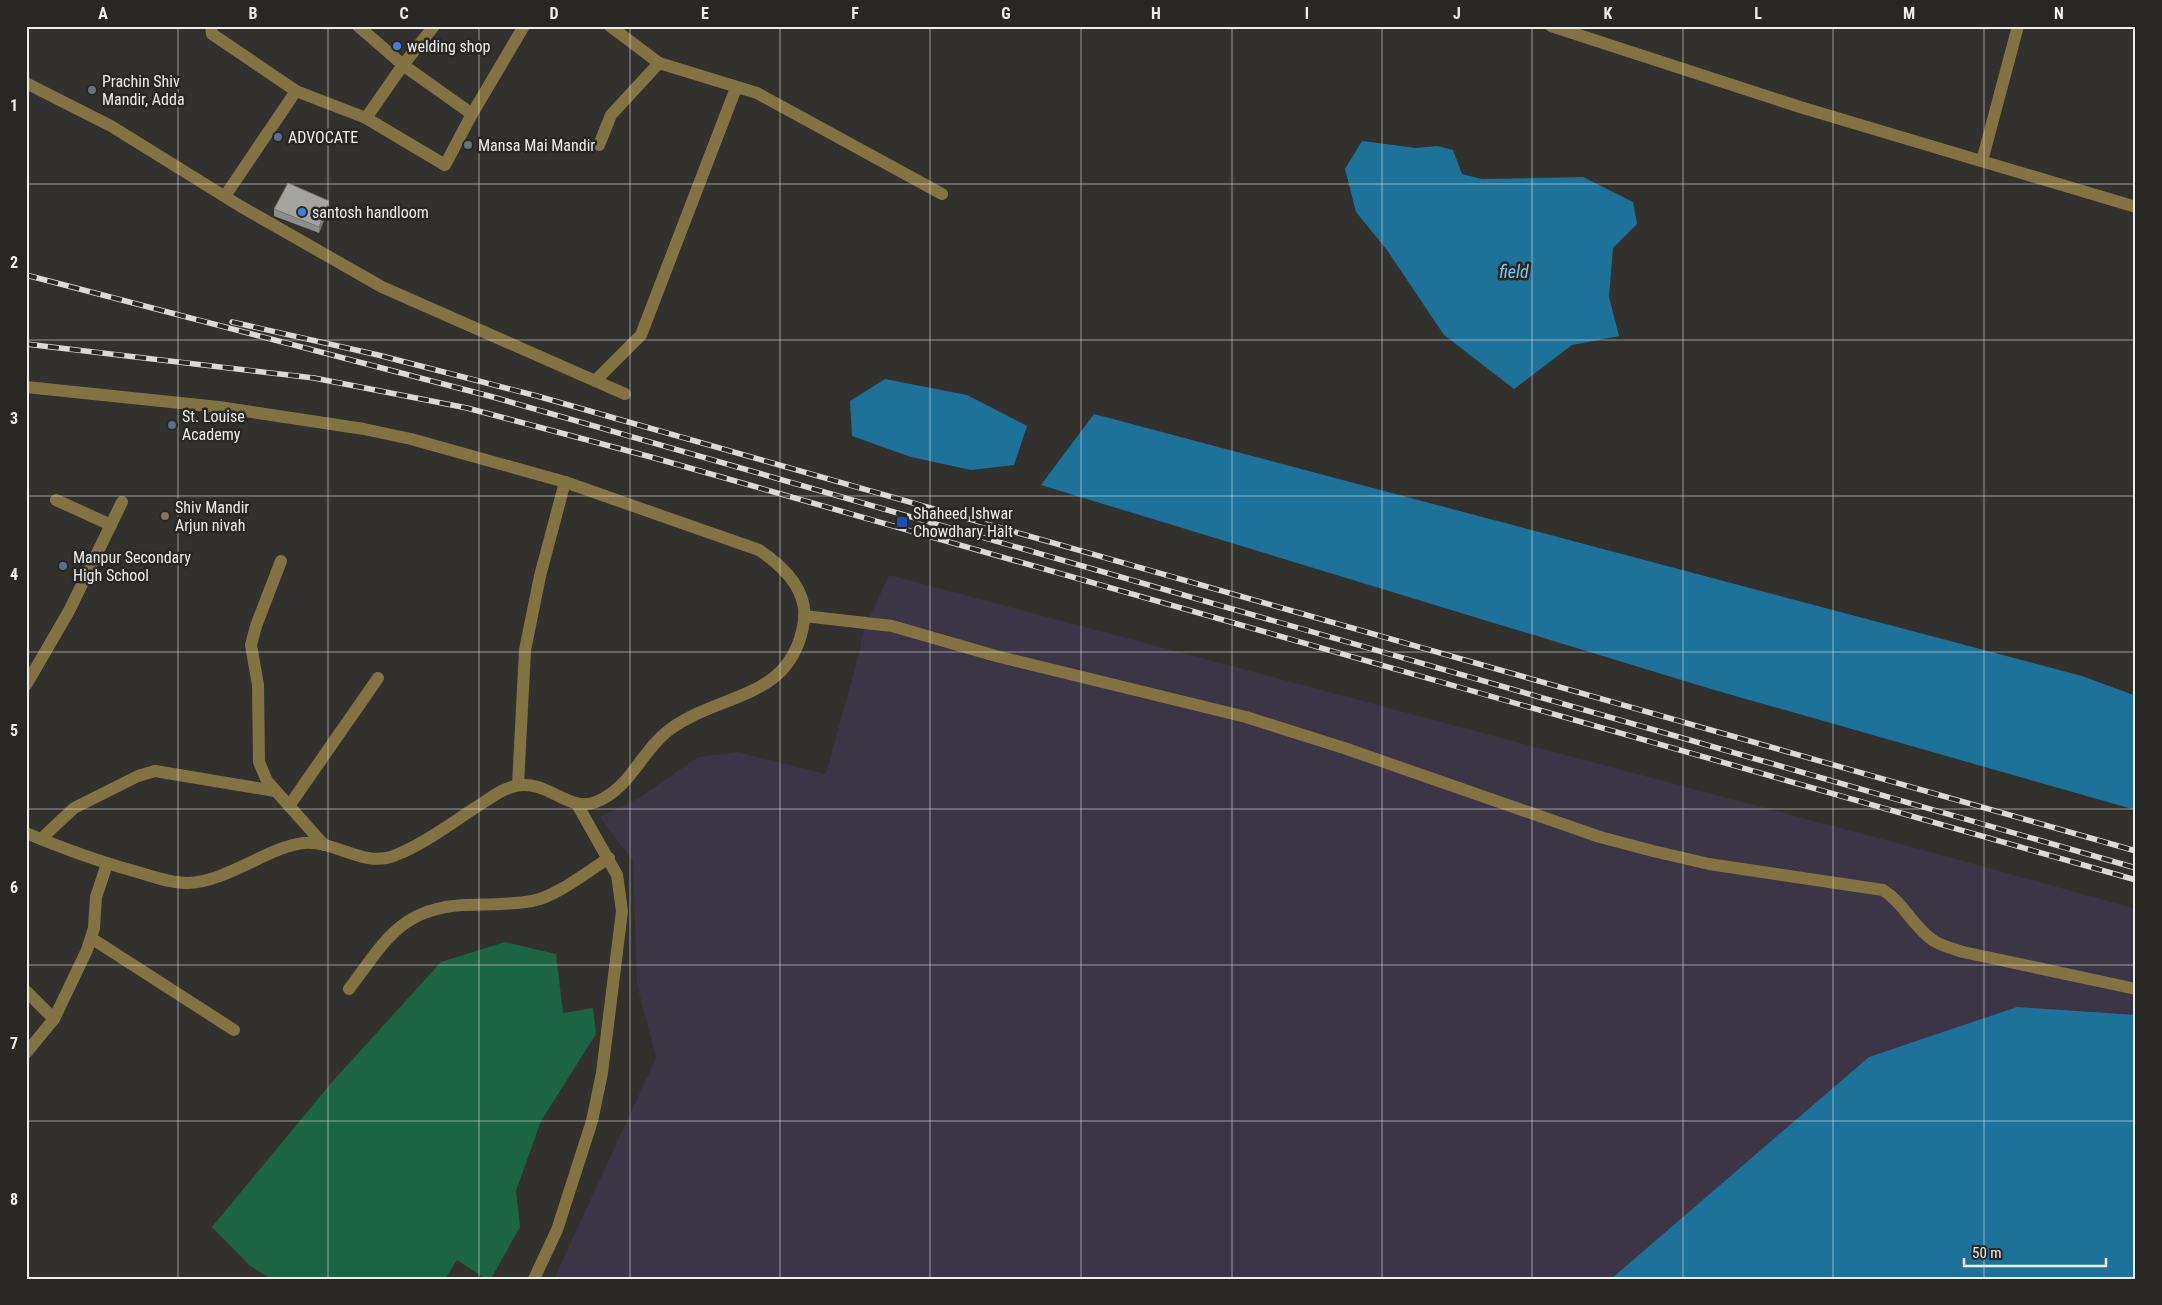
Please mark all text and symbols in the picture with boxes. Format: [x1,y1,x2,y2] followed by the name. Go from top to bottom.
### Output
[98,4,108,23] text: A
[249,4,258,23] text: B
[399,4,409,23] text: C
[549,4,559,23] text: D
[701,4,709,23] text: E
[851,4,859,23] text: F
[1001,4,1011,23] text: G
[1151,4,1161,23] text: H
[1305,4,1309,23] text: I
[1453,4,1461,23] text: J
[1604,4,1613,23] text: K
[1754,4,1762,23] text: L
[1903,4,1915,23] text: M
[2054,4,2064,23] text: N
[407,37,491,56] place label: welding shop
[391,40,403,52] marker: welding shop
[102,72,185,109] place label: Prachin Shiv Mandir, Adda
[86,84,98,96] marker: Prachin Shiv Mandir, Adda
[10,96,18,115] text: 1
[288,128,358,147] place label: ADVOCATE
[272,131,284,143] marker: ADVOCATE
[478,136,595,155] place label: Mansa Mai Mandir
[462,139,474,151] marker: Mansa Mai Mandir
[312,203,429,222] place label: santosh handloom
[296,206,308,218] marker: santosh handloom
[10,253,18,272] text: 2
[1499,261,1529,282] water label: field
[182,407,245,444] place label: St. Louise Academy
[10,409,18,428] text: 3
[166,419,178,431] marker: St. Louise Academy
[175,498,249,535] place label: Shiv Mandir Arjun nivah
[913,504,1013,541] place label: Shaheed Ishwar Chowdhary Halt
[159,510,171,522] marker: Shiv Mandir Arjun nivah
[895,515,909,529] marker: Shaheed Ishwar Chowdhary Halt
[73,548,191,585] place label: Manpur Secondary High School
[57,560,69,572] marker: Manpur Secondary High School
[10,565,18,584] text: 4
[10,721,18,740] text: 5
[10,878,18,897] text: 6
[10,1034,18,1053] text: 7
[10,1190,18,1209] text: 8
[1964,1235,2107,1267] scale bar
[1972,1244,2002,1262] text: 50 m

